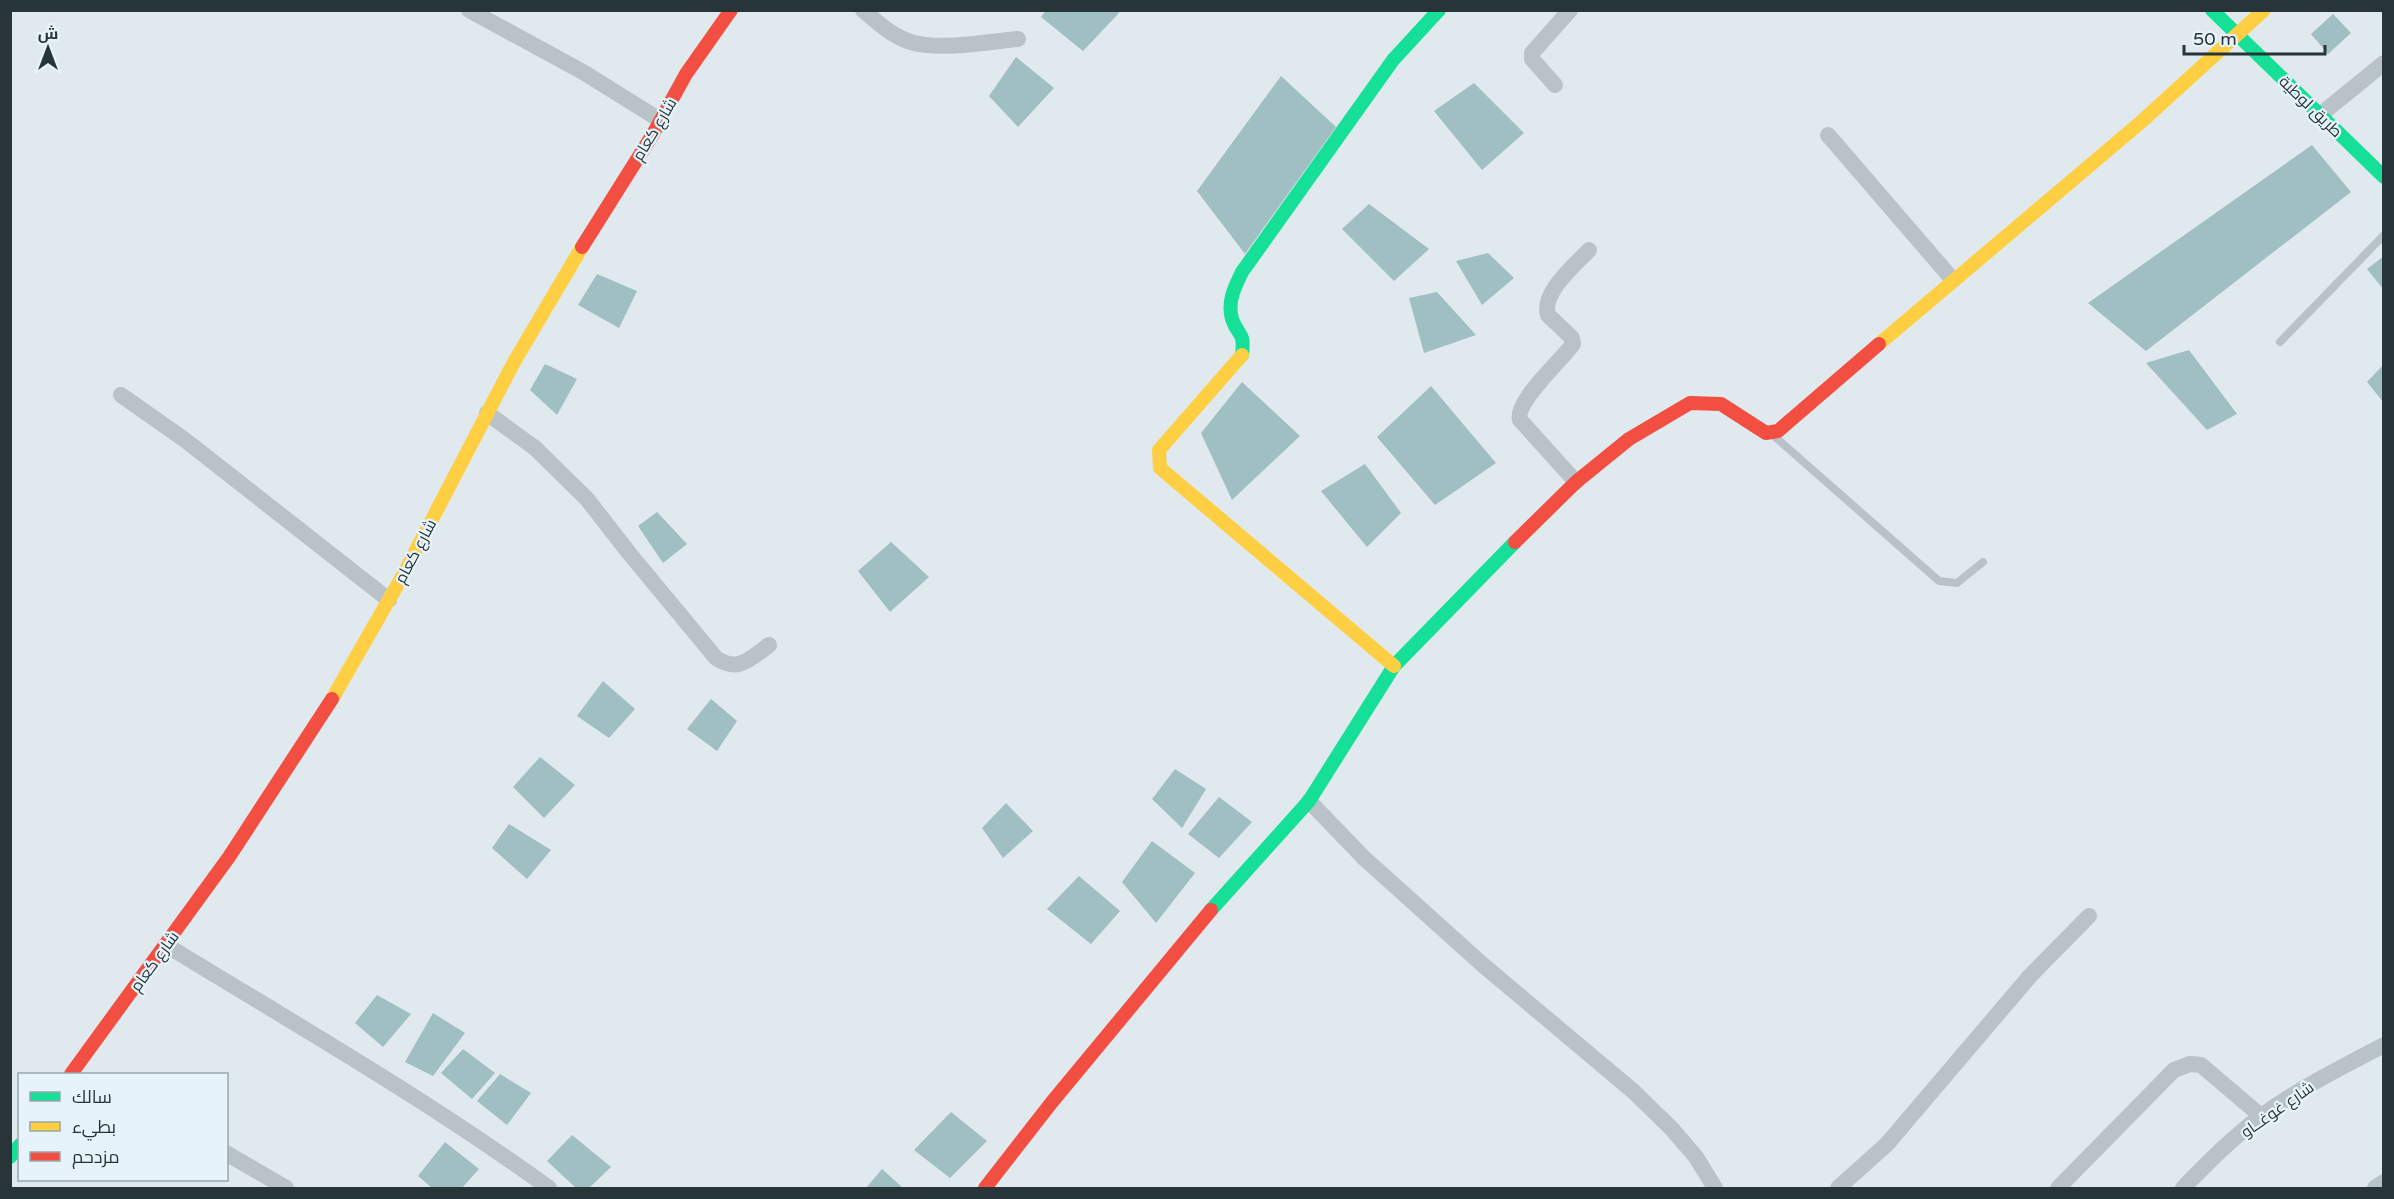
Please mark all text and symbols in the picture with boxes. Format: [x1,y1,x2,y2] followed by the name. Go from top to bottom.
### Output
[18,18,78,78] north arrow
[2184,18,2325,56] scale bar
[38,24,58,44] text: ش
[2193,28,2237,50] text: 50 m
[2275,72,2346,142] street label: طريق لوطية
[628,94,682,165] street label: شارع كعام
[391,516,442,588] street label: شارع كعام
[126,927,184,996] street label: شارع كعام
[18,1073,228,1181] legend
[2237,1077,2319,1143] street label: شارع غوغــاو
[72,1086,112,1108] text: سالك
[72,1116,116,1141] text: بطيء
[72,1146,120,1169] text: مزدحم

